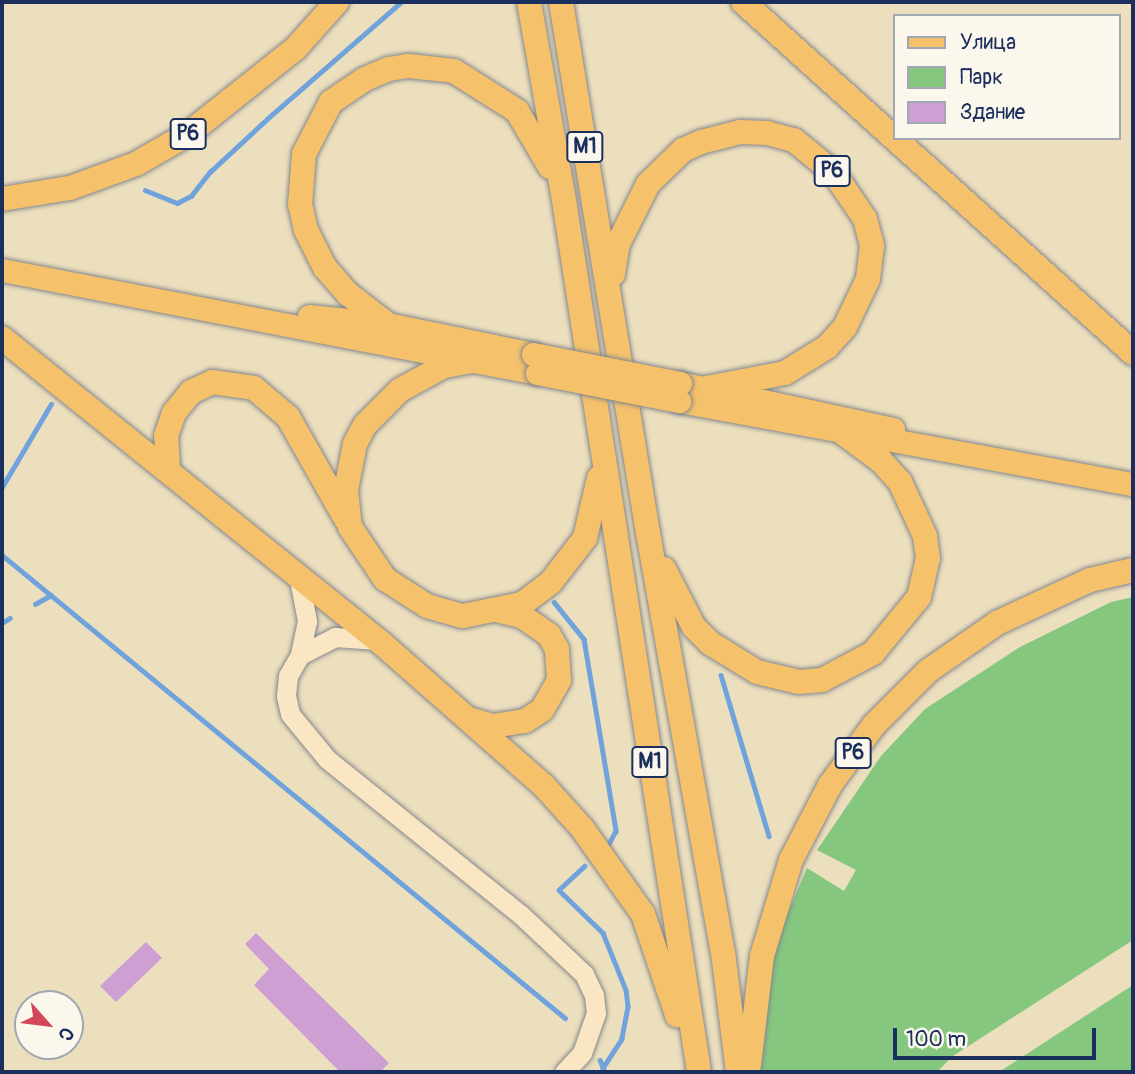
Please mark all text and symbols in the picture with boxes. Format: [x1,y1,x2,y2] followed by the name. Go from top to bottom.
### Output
[894,14,1121,140] legend
[960,29,1016,56] text: Улица
[960,64,1003,91] text: Парк
[960,99,1025,126] text: Здание
[169,116,207,152] road number: Р6
[566,130,604,164] road number: М1
[813,154,851,188] road number: Р6
[834,736,872,770] road number: Р6
[631,744,669,780] road number: М1
[14,990,84,1060] north arrow
[897,1014,1100,1058] scale bar
[52,1023,79,1045] text: С
[906,1026,966,1053] text: 100 m

